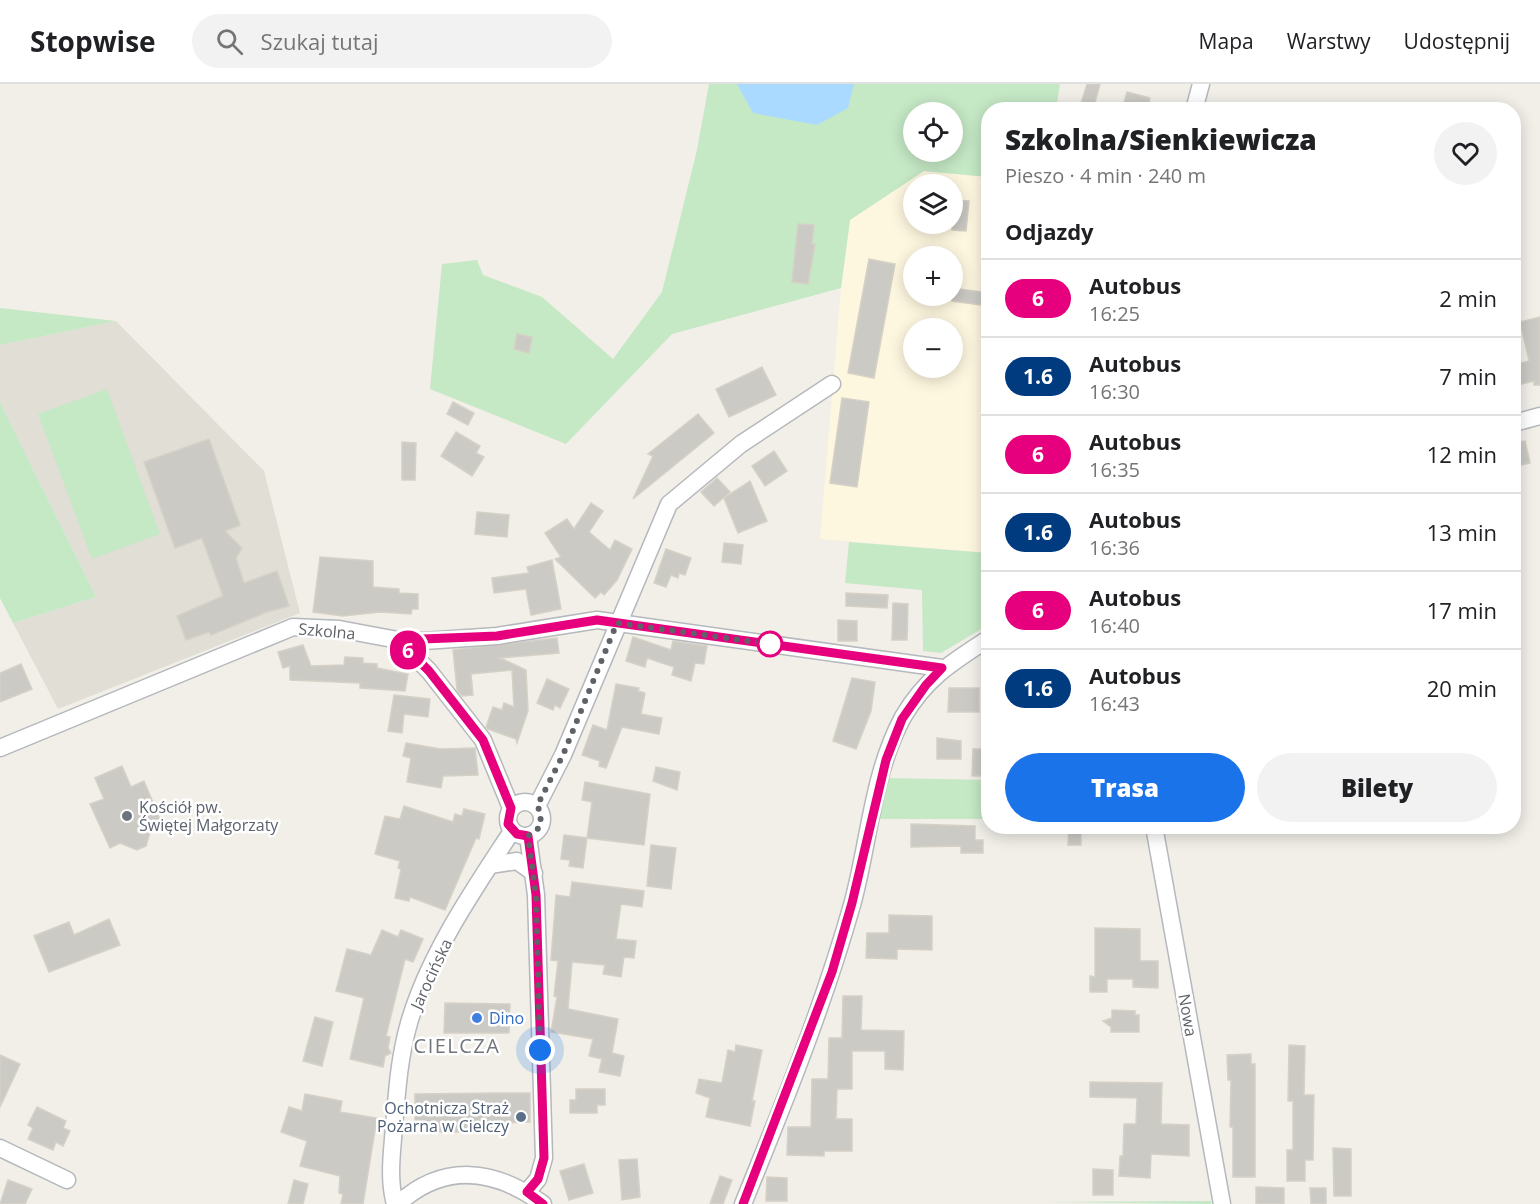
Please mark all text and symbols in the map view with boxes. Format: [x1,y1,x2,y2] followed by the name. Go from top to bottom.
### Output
[192,14,612,68] search box
[30,22,156,60] text: Stopwise
[213,25,246,58] icon: search
[261,26,378,56] text: Szukaj tutaj
[1199,27,1254,55] text: Mapa
[1287,27,1371,55] text: Warstwy
[1404,27,1510,55] text: Udostępnij
[903,102,963,378] map controls
[903,102,963,162] button: locate
[1005,120,1317,158] text: Szkolna/Sienkiewicza
[1434,122,1497,185] button: heart
[1005,162,1206,189] text: Pieszo · 4 min · 240 m
[903,174,963,234] button: layers
[1005,216,1094,246] text: Odjazdy
[903,246,963,306] button: +
[1089,270,1181,300] text: Autobus
[1439,283,1497,313] text: 2 min
[1032,284,1044,312] text: 6
[1089,300,1140,327] text: 16:25
[903,318,963,378] button: −
[1089,348,1181,378] text: Autobus
[1439,361,1497,391] text: 7 min
[1023,362,1053,390] text: 1.6
[1089,378,1140,405] text: 16:30
[1089,426,1181,456] text: Autobus
[1427,439,1497,469] text: 12 min
[1032,440,1044,468] text: 6
[1089,456,1140,483] text: 16:35
[1089,504,1181,534] text: Autobus
[1427,517,1497,547] text: 13 min
[1023,518,1053,546] text: 1.6
[1089,534,1140,561] text: 16:36
[1089,582,1181,612] text: Autobus
[1427,595,1497,625] text: 17 min
[1032,596,1044,624] text: 6
[1089,612,1140,639] text: 16:40
[298,618,356,644] street label: Szkolna
[388,630,428,670] line badge: 6
[757,631,783,657] unlabelled marker
[402,636,414,664] text: 6
[1089,660,1181,690] text: Autobus
[1427,673,1497,703] text: 20 min
[1023,674,1053,702] text: 1.6
[1089,690,1140,717] text: 16:43
[1005,753,1245,822] button: Trasa
[1257,753,1497,822] button: Bilety
[139,796,279,836] place label: Kościół pw. Świętej Małgorzaty
[120,809,134,823] marker: Kościół pw. Świętej Małgorzaty
[404,935,457,1015] street label: Jarocińska
[1173,992,1203,1038] street label: Nowa
[489,1007,524,1029] place label: Dino
[470,1011,484,1025] marker: Dino
[414,1032,500,1059] district label: CIELCZA
[525,1035,555,1065] your location
[377,1097,510,1137] place label: Ochotnicza Straż Pożarna w Cielczy
[514,1110,528,1124] marker: Ochotnicza Straż Pożarna w Cielczy

